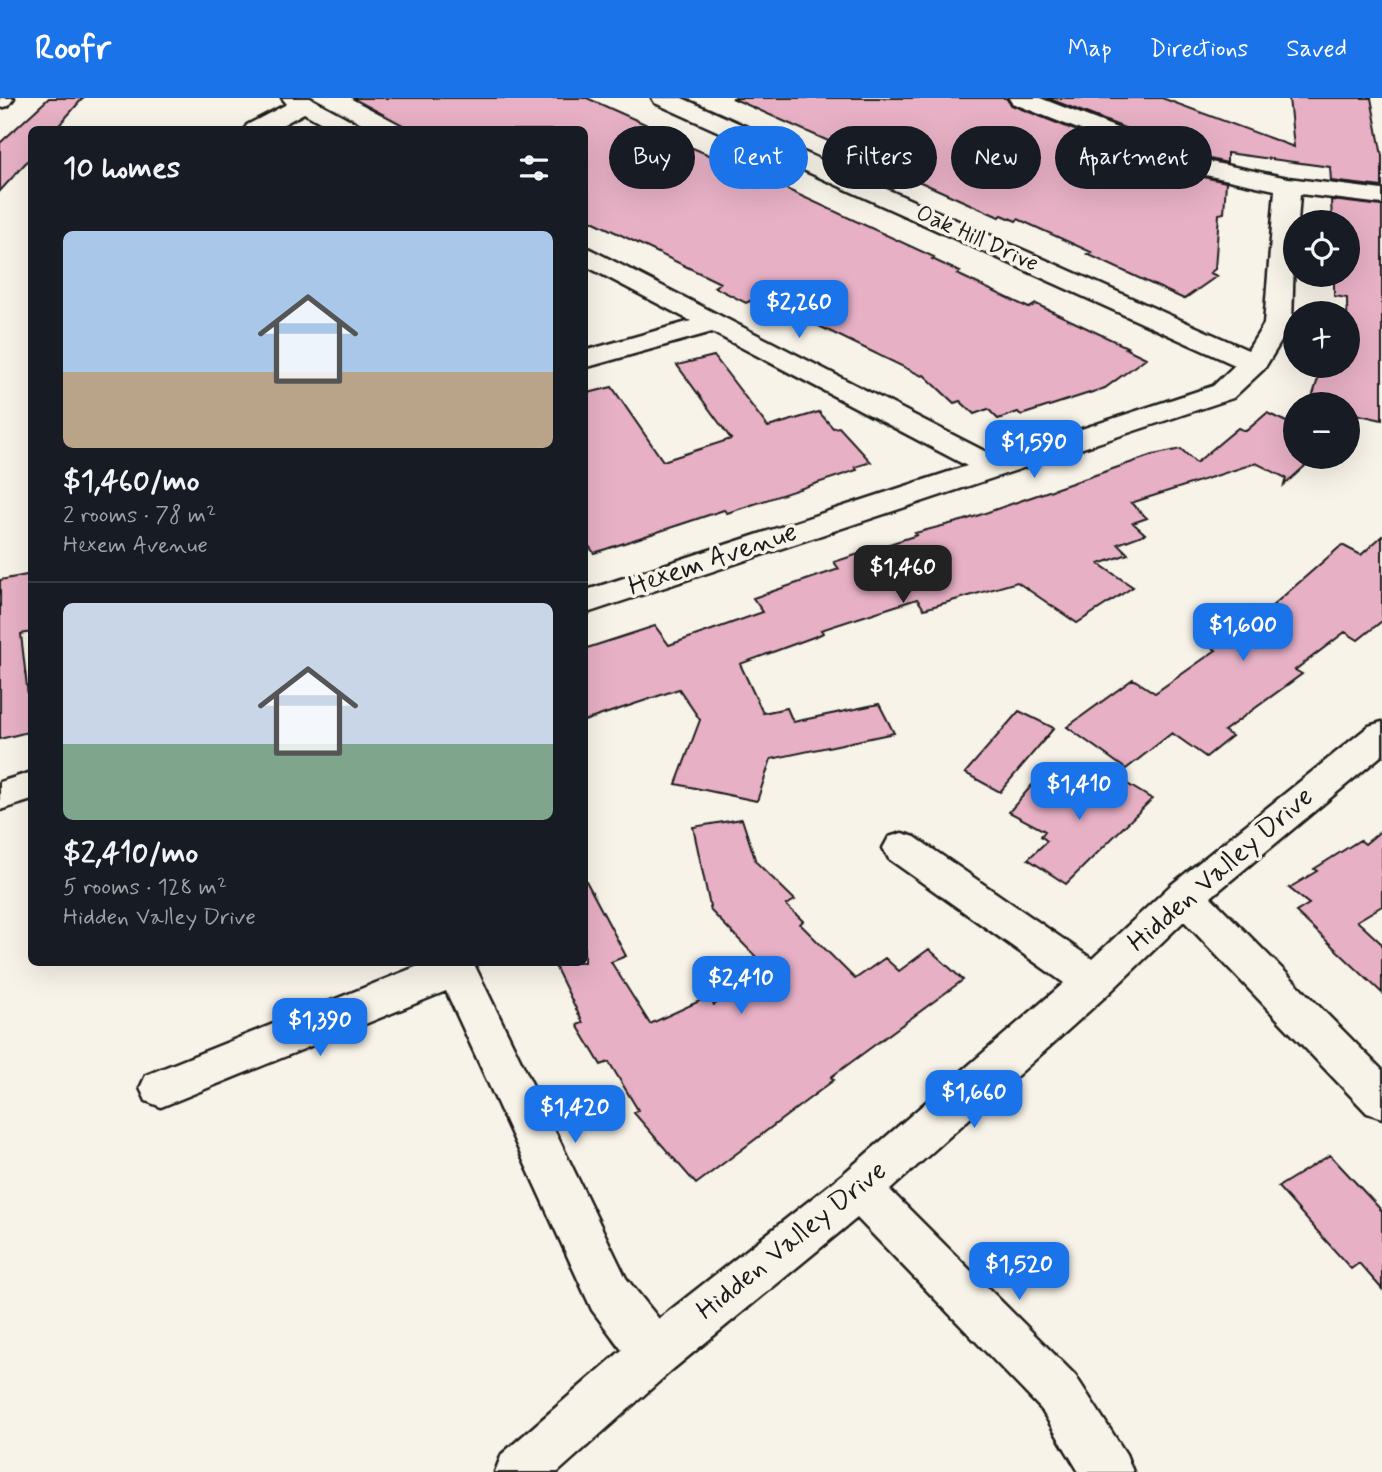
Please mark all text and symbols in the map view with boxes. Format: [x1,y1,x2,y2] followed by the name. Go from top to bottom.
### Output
[35,27,111,71] text: Roofr
[1068,34,1112,65] text: Map
[1150,34,1248,65] text: Directions
[1286,34,1347,65] text: Saved
[609,126,695,189] chip: Buy
[709,126,808,189] chip: Rent
[822,126,937,189] chip: Filters
[951,126,1041,189] chip: New
[1055,126,1212,189] chip: Apartment
[63,149,180,188] text: 10 homes
[515,149,553,187] icon: filters
[911,199,1043,279] street label: Oak Hill Drive
[1283,210,1360,469] map controls
[1283,210,1360,287] button: locate
[245,276,371,402] icon: home
[742,280,856,340] pin: $2,260
[766,288,832,318] text: $2,260
[1283,301,1360,378] button: +
[1283,392,1360,469] button: −
[977,420,1091,480] pin: $1,590
[1001,428,1067,458] text: $1,590
[63,462,199,501] text: $1,460/mo
[63,501,216,531] text: 2 rooms · 78 m²
[624,514,802,606] street label: Hexem Avenue
[63,531,208,561] text: Hexem Avenue
[846,546,960,605] pin: $1,460
[870,553,936,583] text: $1,460
[1186,603,1300,663] pin: $1,600
[1209,611,1277,641] text: $1,600
[245,648,371,774] icon: home
[1022,762,1136,822] pin: $1,410
[1047,770,1111,800] text: $1,410
[1120,779,1322,961] street label: Hidden Valley Drive
[63,834,198,873] text: $2,410/mo
[63,873,227,903] text: 5 rooms · 128 m²
[63,903,256,933] text: Hidden Valley Drive
[684,956,798,1016] pin: $2,410
[708,964,774,994] text: $2,410
[263,998,377,1058] pin: $1,390
[288,1006,352,1036] text: $1,390
[917,1070,1031,1130] pin: $1,660
[941,1078,1007,1108] text: $1,660
[518,1086,632,1145] pin: $1,420
[540,1093,610,1123] text: $1,420
[689,1153,895,1329] street label: Hidden Valley Drive
[962,1242,1076,1302] pin: $1,520
[985,1250,1053,1280] text: $1,520

